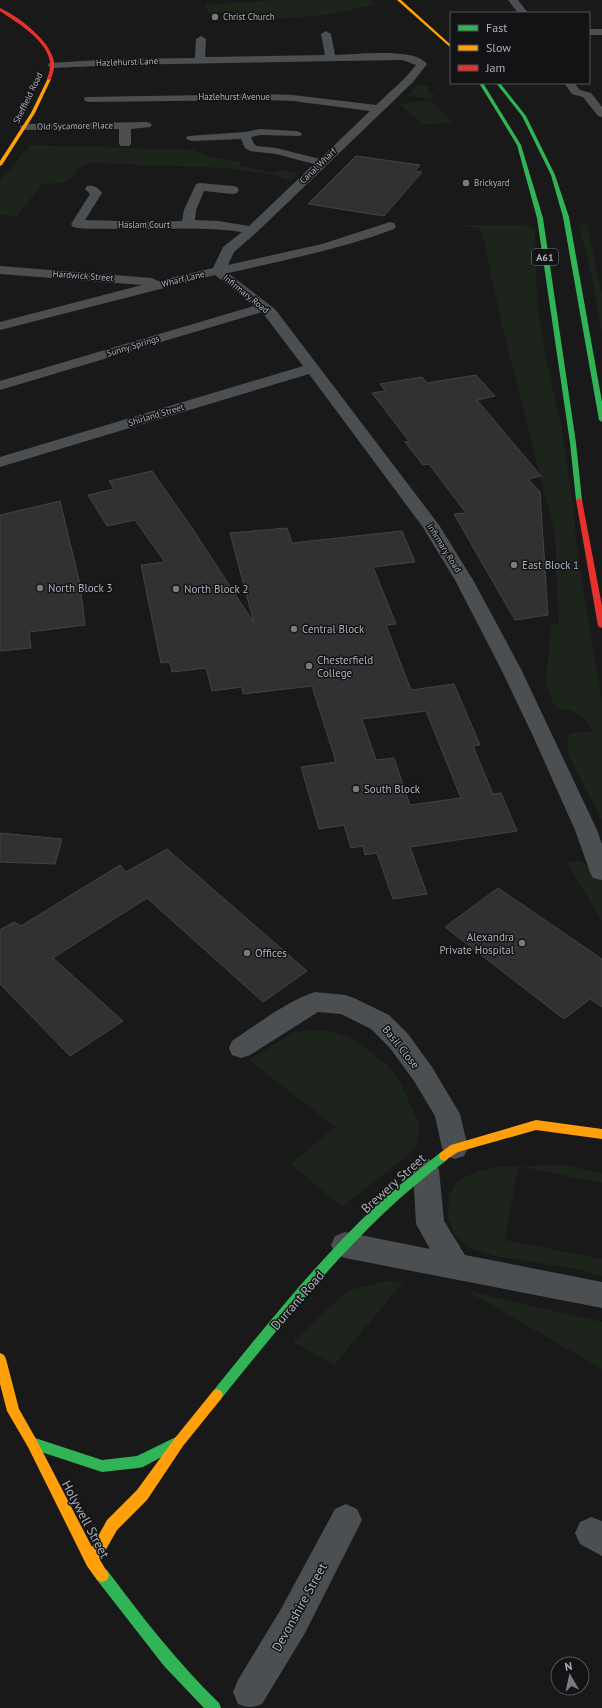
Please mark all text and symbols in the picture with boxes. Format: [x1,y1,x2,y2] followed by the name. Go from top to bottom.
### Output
[223,11,275,22] place label: Christ Church
[210,12,220,22] marker: Christ Church
[450,12,590,84] legend
[486,20,507,35] text: Fast
[486,40,511,55] text: Slow
[96,55,159,68] street label: Hazlehurst Lane
[485,60,505,75] text: Jam
[10,70,45,125] street label: Sheffield Road
[198,91,270,102] street label: Hazlehurst Avenue
[37,119,114,132] street label: Old Sycamore Place
[297,145,339,186] street label: Canal Wharf
[474,177,510,188] place label: Brickyard
[461,178,471,188] marker: Brickyard
[118,219,170,230] street label: Haslam Court
[532,249,558,265] road number: A61
[52,268,114,283] street label: Hardwick Street
[160,268,206,289] street label: Wharf Lane
[221,272,272,315] street label: Infirmary Road
[105,332,161,359] street label: Sunny Springs
[127,401,185,428] street label: Shirland Street
[425,521,464,574] street label: Infirmary Road
[522,558,579,572] place label: East Block 1
[509,560,519,570] marker: East Block 1
[48,581,112,595] place label: North Block 3
[184,582,248,596] place label: North Block 2
[35,583,45,593] marker: North Block 3
[171,584,181,594] marker: North Block 2
[302,622,365,636] place label: Central Block
[289,624,299,634] marker: Central Block
[317,653,373,680] place label: Chesterfield College
[304,661,314,671] marker: Chesterfield College
[364,782,421,796] place label: South Block
[351,784,361,794] marker: South Block
[439,930,515,957] place label: Alexandra Private Hospital
[517,938,527,948] marker: Alexandra Private Hospital
[255,946,287,960] place label: Offices
[242,948,252,958] marker: Offices
[379,1023,423,1072] street label: Basil Close
[357,1150,430,1217] street label: Brewery Street
[267,1267,328,1334] street label: Durrant Road
[58,1477,114,1562] street label: Holywell Street
[268,1559,331,1655] street label: Devonshire Street
[550,1656,590,1696] north arrow
[564,1659,573,1674] text: N

